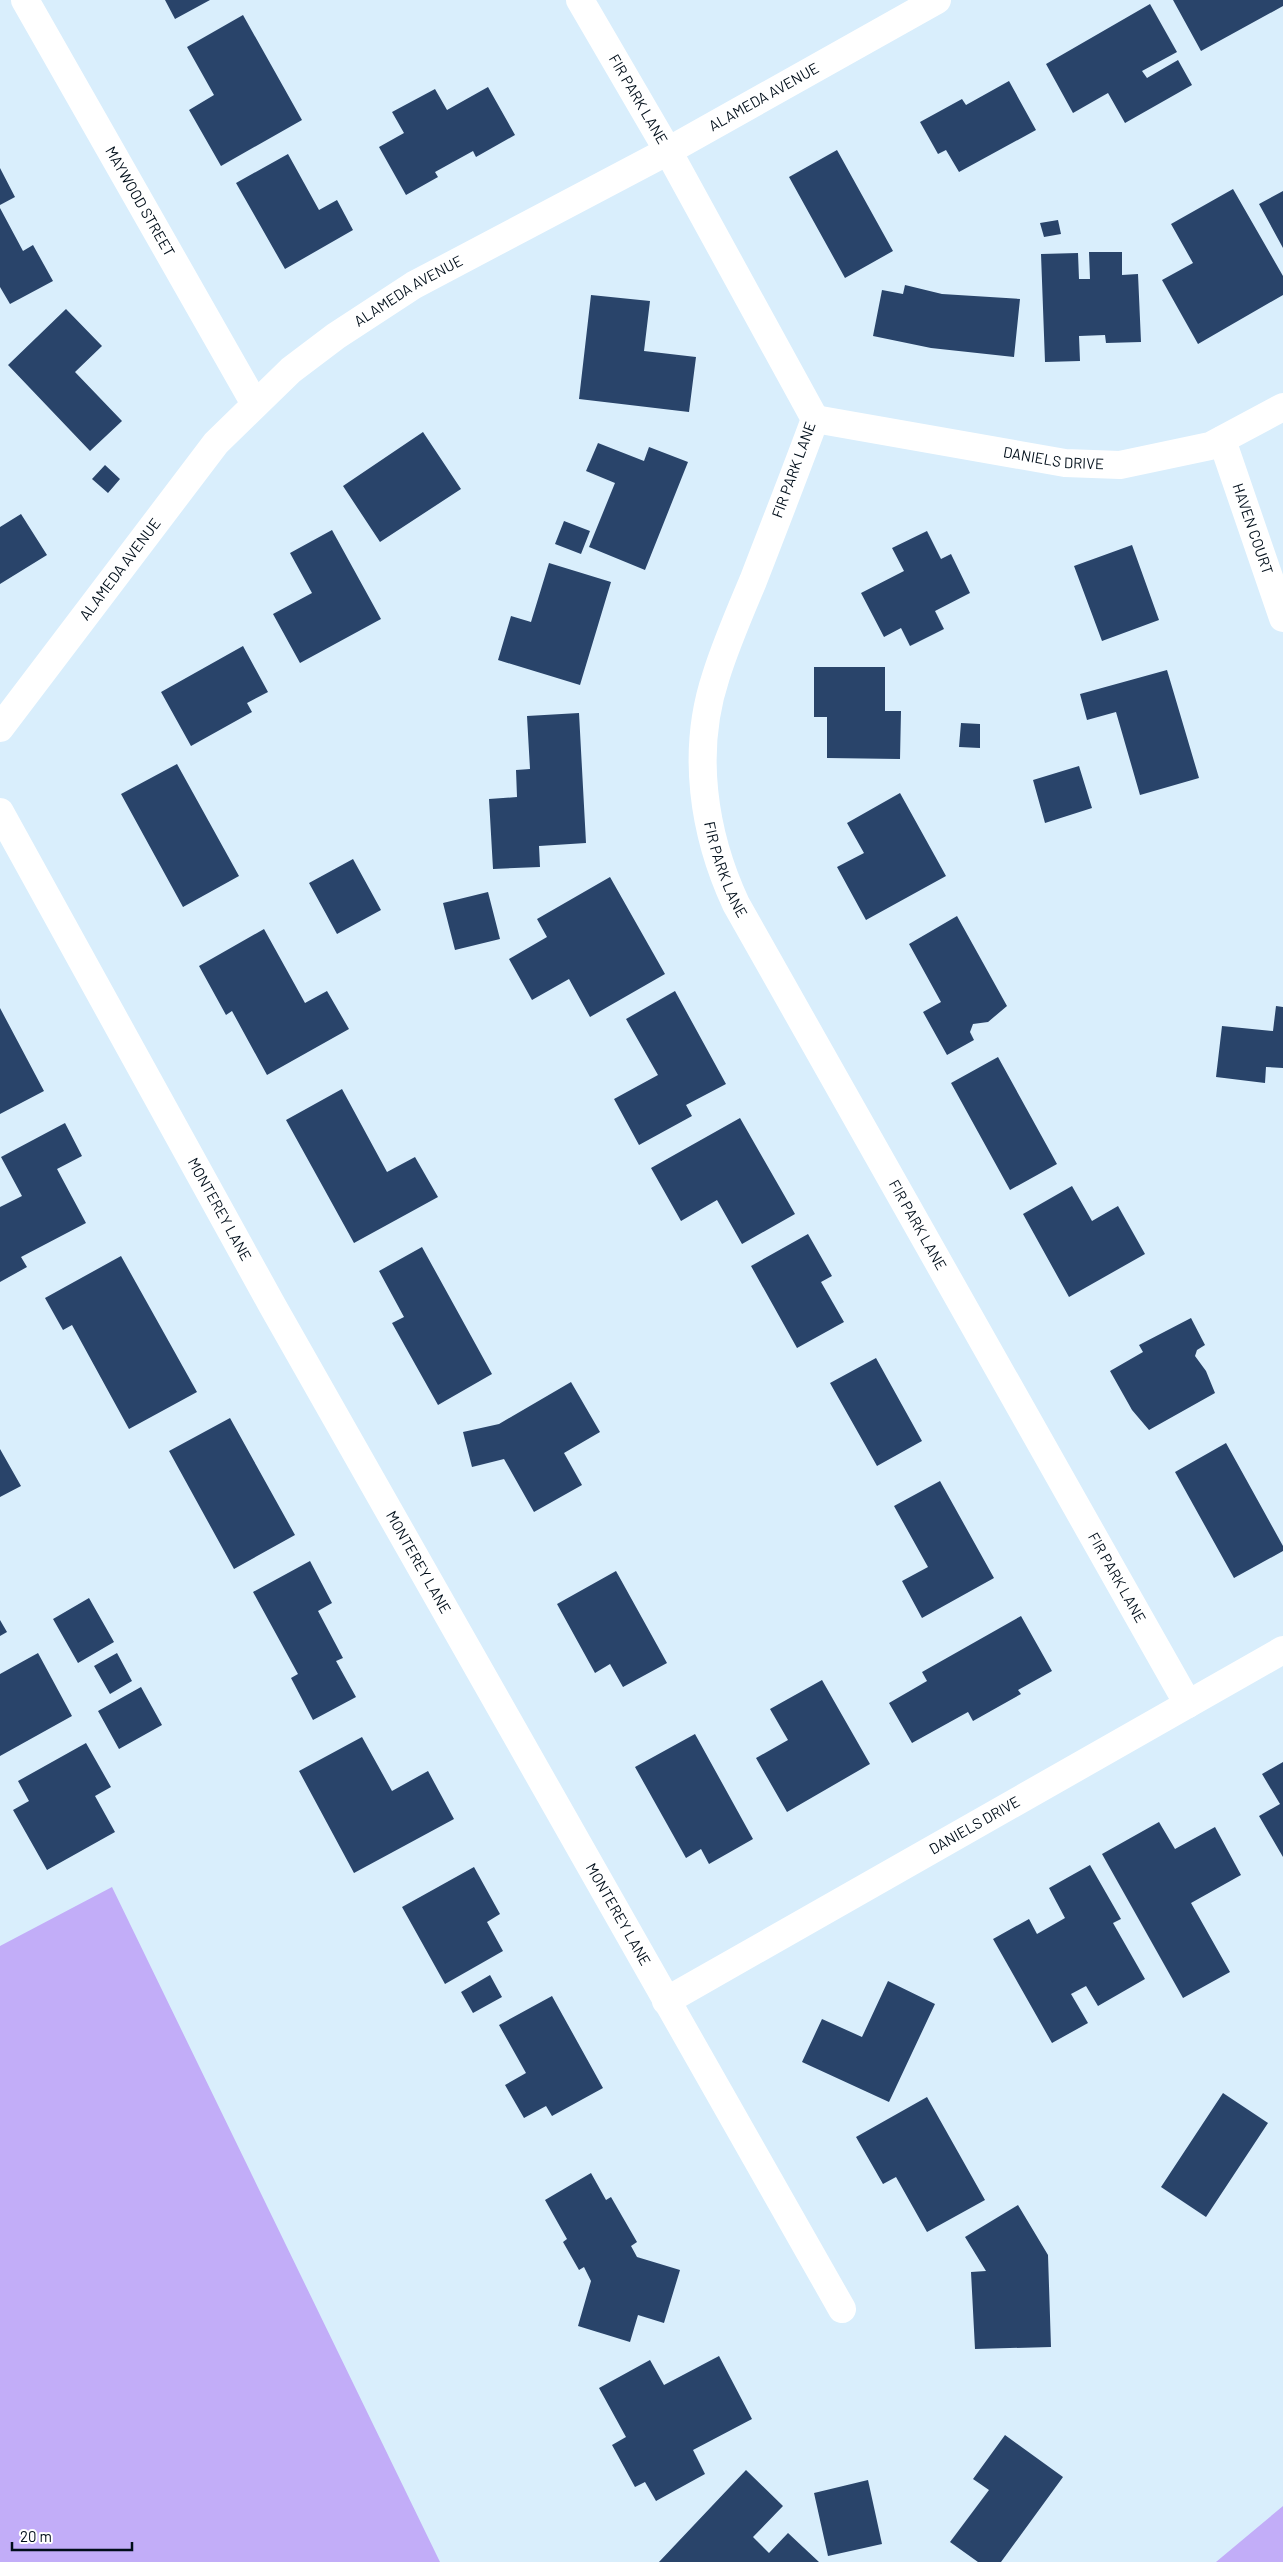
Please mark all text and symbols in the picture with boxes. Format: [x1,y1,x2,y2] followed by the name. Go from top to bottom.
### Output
[606,51,672,147] street label: FIR PARK LANE
[705,58,822,134] street label: ALAMEDA AVENUE
[102,143,179,259] street label: MAYWOOD STREET
[350,251,465,330] street label: ALAMEDA AVENUE
[767,419,819,520] street label: FIR PARK LANE
[1002,442,1104,472] street label: DANIELS DRIVE
[1229,481,1277,576] street label: HAVEN COURT
[75,514,164,623] street label: ALAMEDA AVENUE
[701,820,752,920] street label: FIR PARK LANE
[185,1154,256,1264] street label: MONTEREY LANE
[886,1176,951,1273] street label: FIR PARK LANE
[383,1507,455,1616] street label: MONTEREY LANE
[1085,1529,1150,1626] street label: FIR PARK LANE
[925,1792,1023,1858] street label: DANIELS DRIVE
[583,1860,655,1968] street label: MONTEREY LANE
[12,2520,132,2552] scale bar
[20,2527,52,2545] text: 20 m

